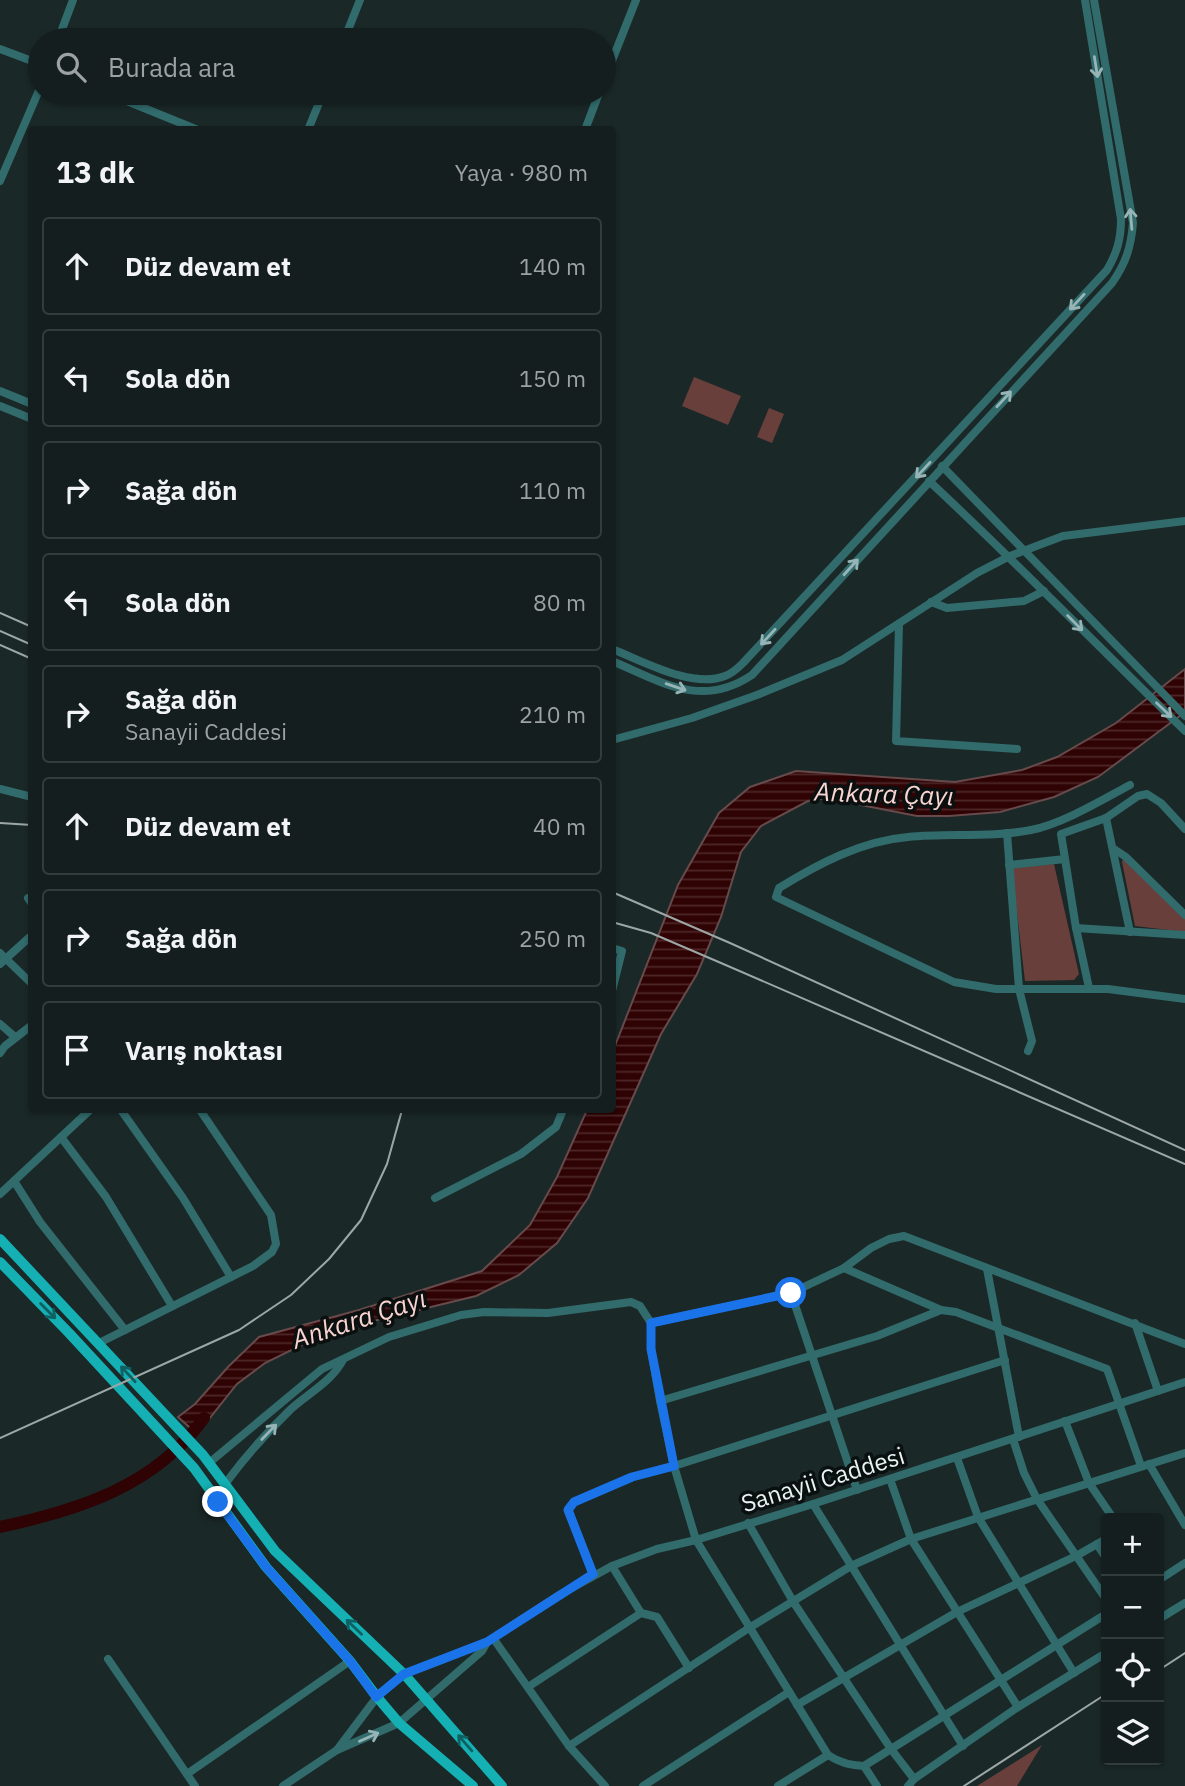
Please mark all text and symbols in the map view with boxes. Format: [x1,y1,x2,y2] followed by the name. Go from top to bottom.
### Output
[28,28,616,105] search box
[52,48,90,86] icon: search
[108,50,235,84] text: Burada ara
[1090,55,1103,78] one-way arrow
[56,152,135,191] text: 13 dk
[455,157,588,187] text: Yaya · 980 m
[1124,208,1137,231] one-way arrow
[58,247,96,285] icon: ahead
[125,249,291,283] text: Düz devam et
[519,251,586,281] text: 140 m
[1069,293,1086,310] one-way arrow
[58,359,96,397] icon: left
[125,361,231,395] text: Sola dön
[519,363,586,393] text: 150 m
[996,390,1012,408] one-way arrow
[914,461,931,478] one-way arrow
[58,471,96,509] icon: right
[125,473,237,507] text: Sağa dön
[519,475,586,505] text: 110 m
[843,558,859,576] one-way arrow
[58,583,96,621] icon: left
[125,585,231,619] text: Sola dön
[533,587,586,617] text: 80 m
[1066,614,1083,631] one-way arrow
[760,628,777,645] one-way arrow
[125,682,237,716] text: Sağa dön
[664,682,686,694] one-way arrow
[58,695,96,733] icon: right
[519,699,586,729] text: 210 m
[1155,701,1172,718] one-way arrow
[125,716,287,746] text: Sanayii Caddesi
[813,774,954,812] water label: Ankara Çayı
[58,807,96,845] icon: ahead
[125,809,291,843] text: Düz devam et
[533,811,586,841] text: 40 m
[58,919,96,957] icon: right
[125,921,237,955] text: Sağa dön
[519,923,586,953] text: 250 m
[58,1031,96,1069] icon: arrive
[125,1033,283,1067] text: Varış noktası
[775,1277,806,1308] route start
[286,1280,430,1356] water label: Ankara Çayı
[39,1302,56,1319] one-way arrow
[120,1365,136,1383] one-way arrow
[260,1424,277,1441] one-way arrow
[737,1439,908,1519] street label: Sanayii Caddesi
[202,1486,233,1517] route end
[1101,1513,1164,1765] map controls
[1101,1513,1164,1576] button: +
[1101,1576,1164,1639] button: −
[346,1618,363,1635] one-way arrow
[1101,1639,1164,1702] button: locate
[1101,1702,1164,1765] button: layers
[357,1730,379,1743] one-way arrow
[457,1734,473,1752] one-way arrow

